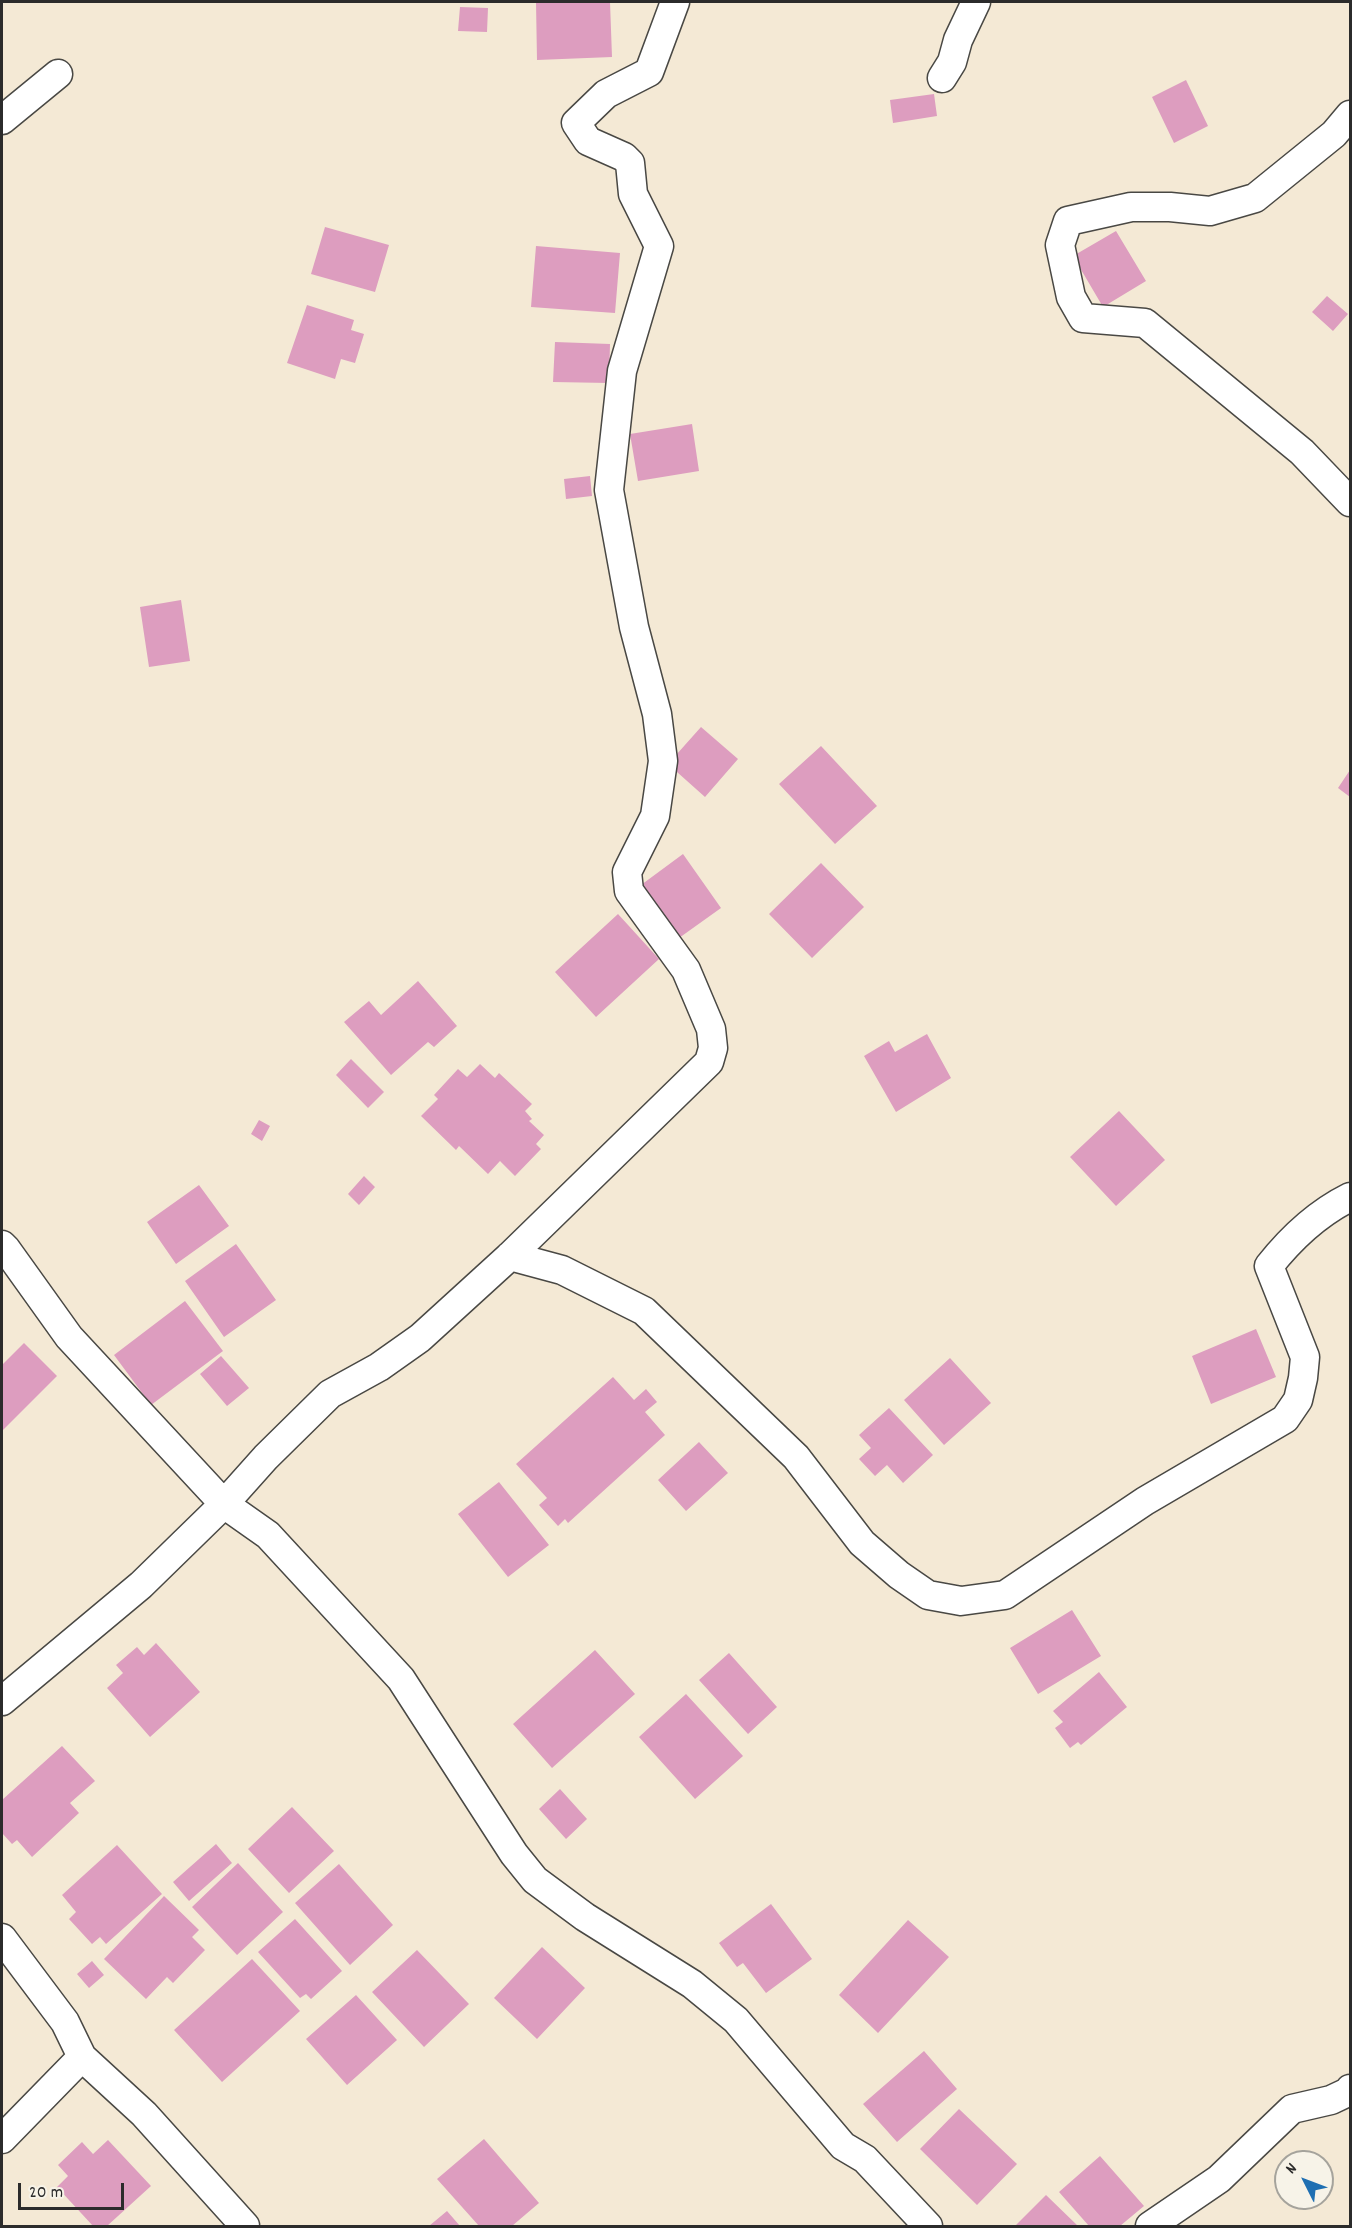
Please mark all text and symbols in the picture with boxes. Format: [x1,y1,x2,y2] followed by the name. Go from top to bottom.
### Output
[1274,2150,1334,2210] north arrow
[1281,2158,1303,2180] text: N
[21,2171,128,2209] scale bar
[29,2181,63,2206] text: 20 m

